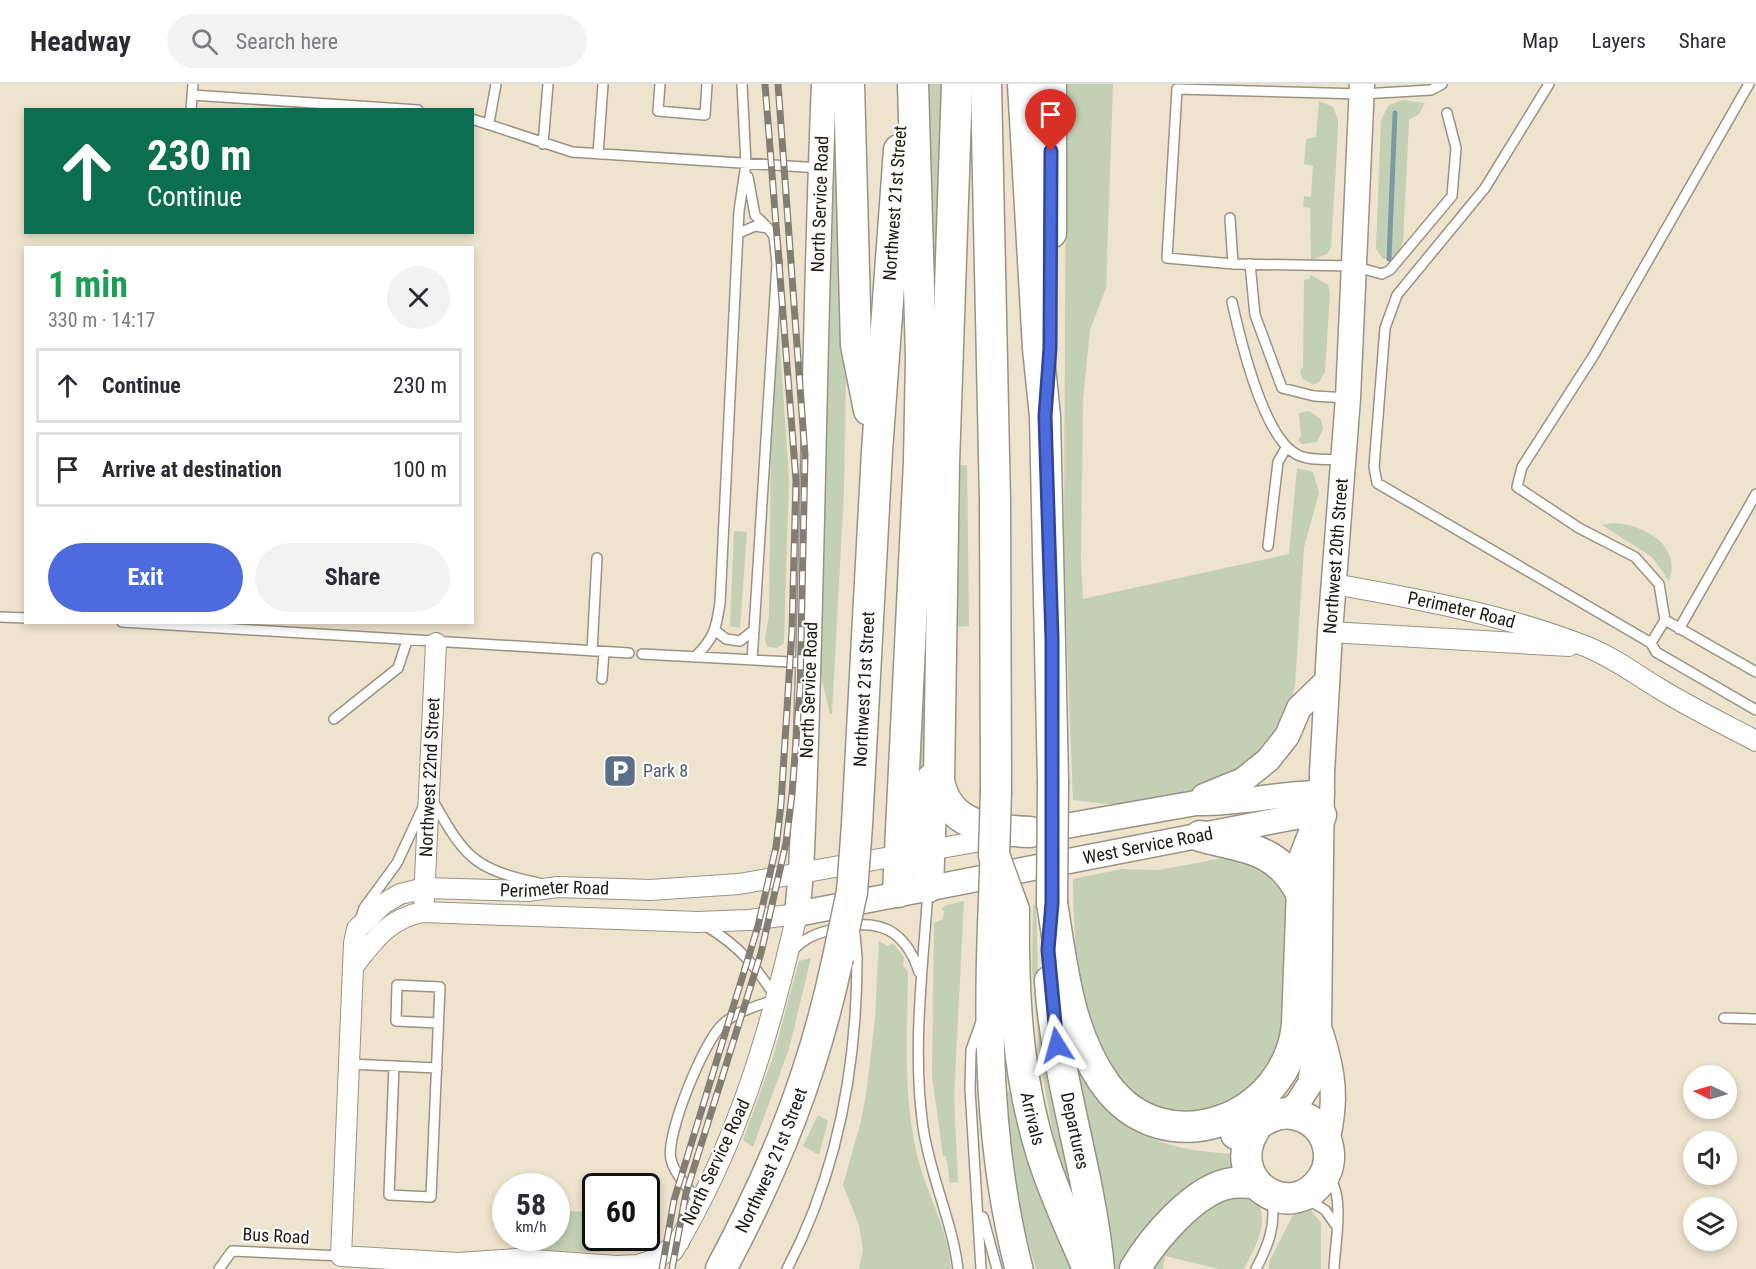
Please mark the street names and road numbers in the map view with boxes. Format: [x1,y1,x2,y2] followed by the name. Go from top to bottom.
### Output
[879,125,910,281] street label: Northwest 21st Street
[807,135,832,273] street label: North Service Road
[1319,477,1352,635] street label: Northwest 20th Street
[1406,587,1518,632] street label: Perimeter Road
[849,611,878,767] street label: Northwest 21st Street
[796,621,821,759] street label: North Service Road
[415,697,443,857] street label: Northwest 22nd Street
[1081,822,1215,868] street label: West Service Road
[500,876,609,901] street label: Perimeter Road
[731,1085,811,1236] street label: Northwest 21st Street
[1017,1090,1050,1148] street label: Arrivals
[1057,1090,1094,1171] street label: Departures
[677,1095,754,1228] street label: North Service Road
[242,1223,310,1248] street label: Bus Road

